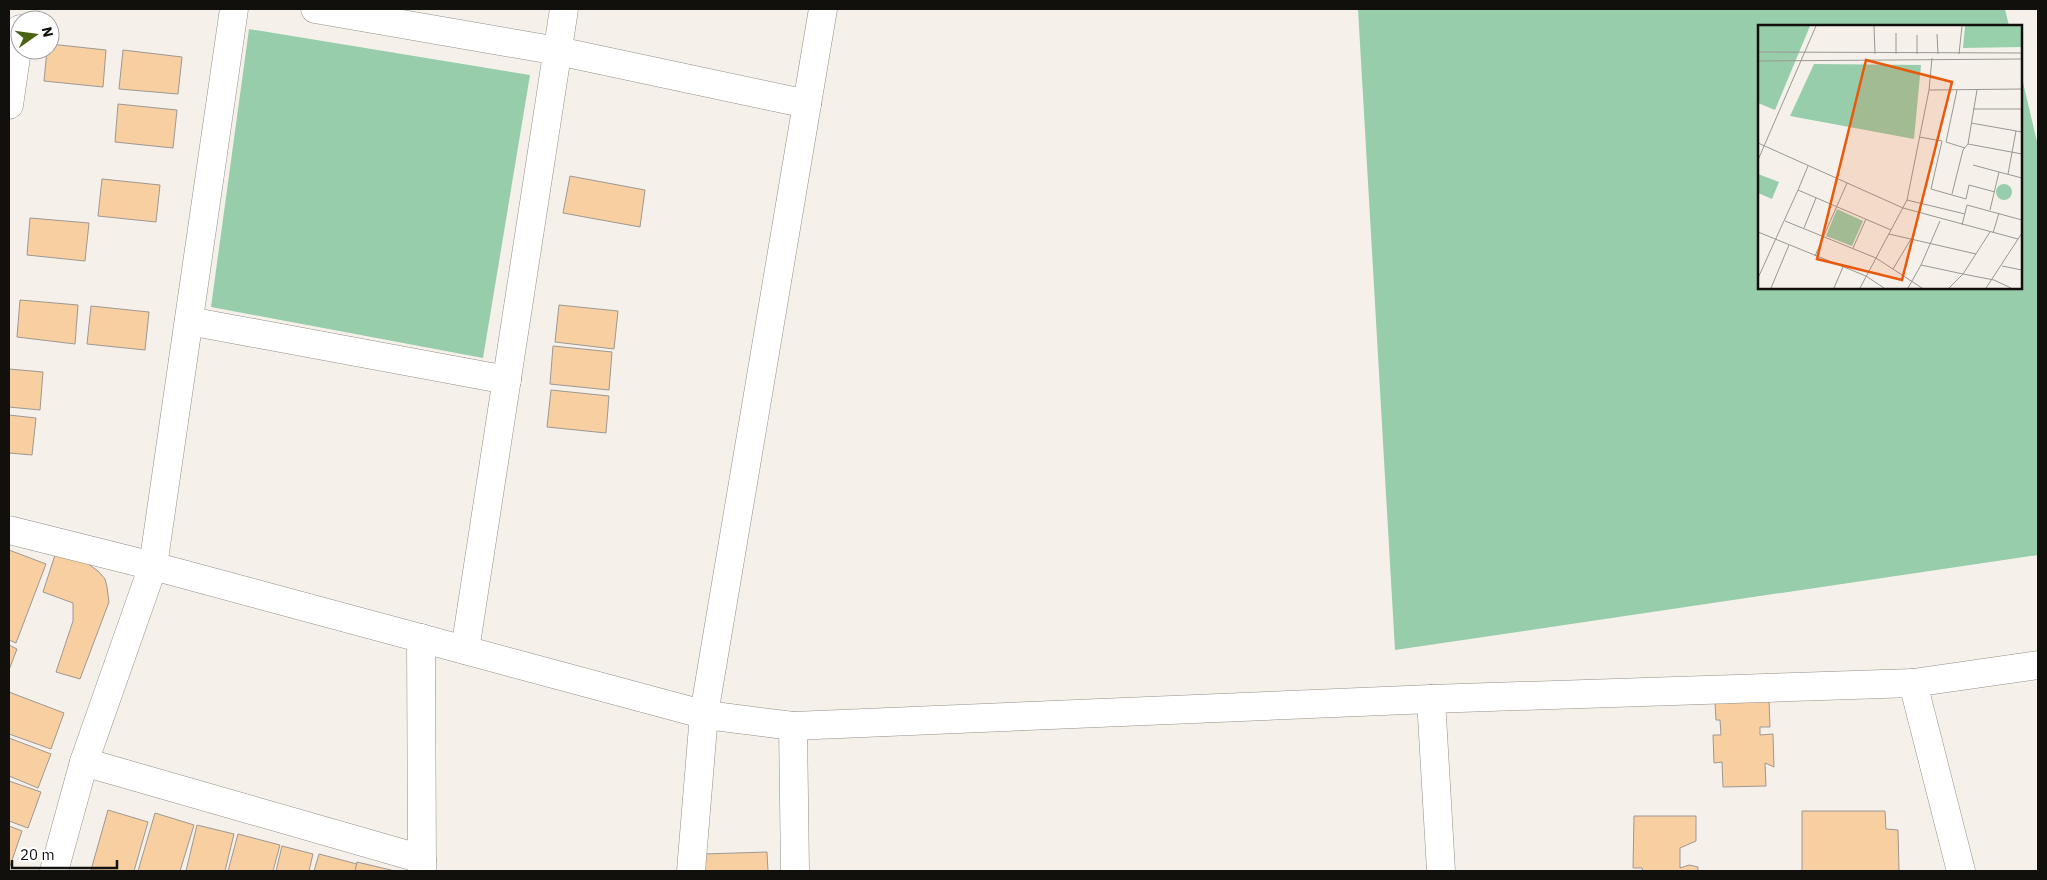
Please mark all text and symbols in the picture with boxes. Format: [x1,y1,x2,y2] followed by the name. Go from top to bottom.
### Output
[10,10,60,60] north arrow
[38,25,58,39] text: N
[1758,25,2022,289] inset map
[12,838,118,870] scale bar
[20,845,55,864] text: 20 m

